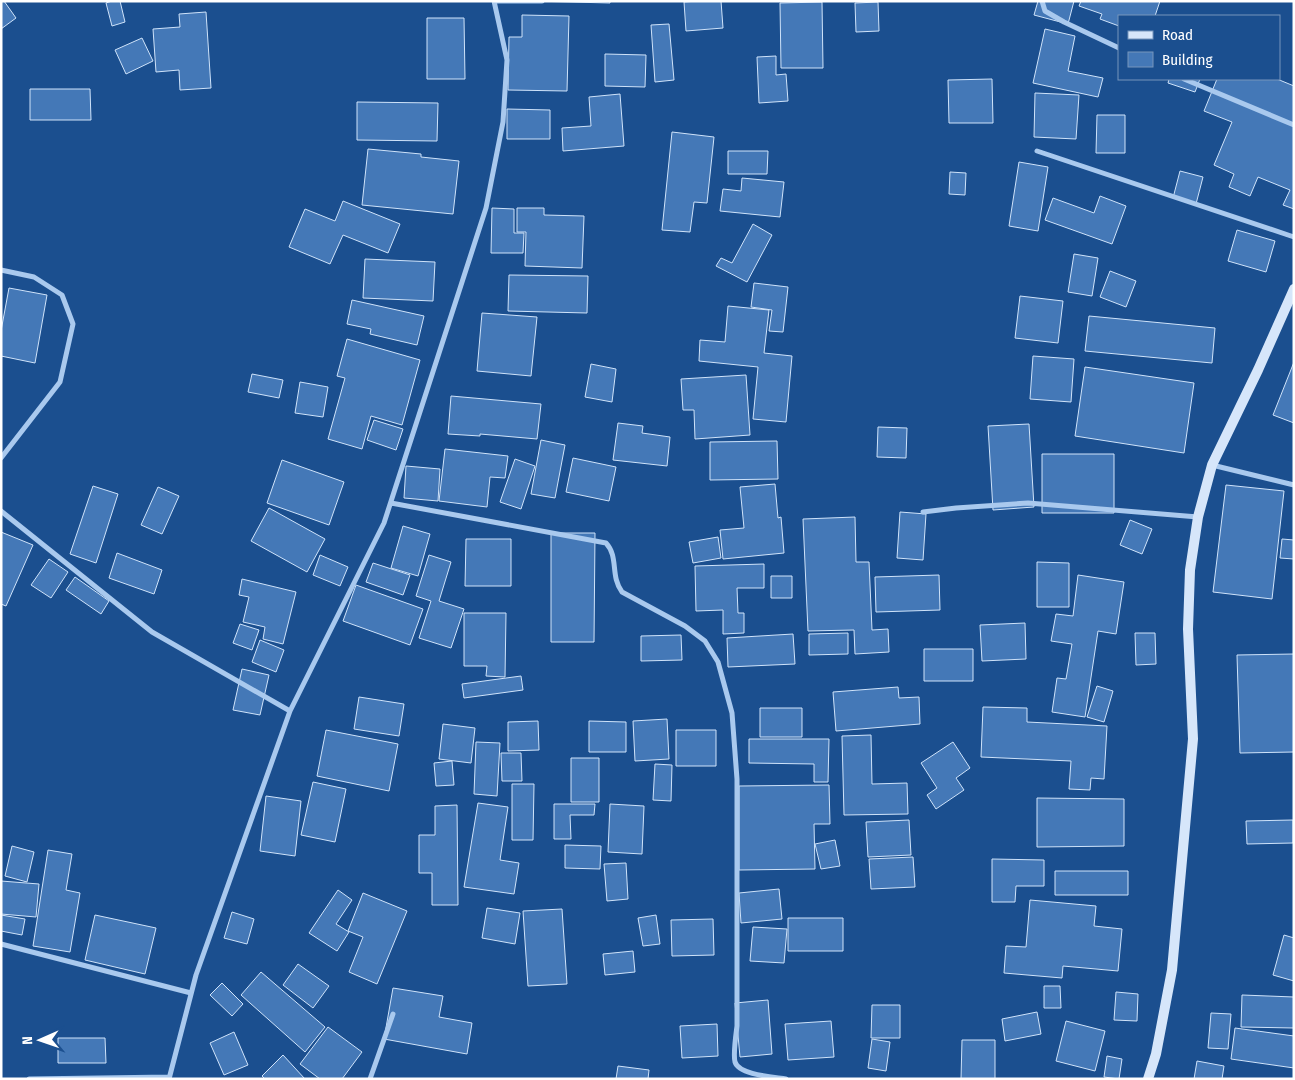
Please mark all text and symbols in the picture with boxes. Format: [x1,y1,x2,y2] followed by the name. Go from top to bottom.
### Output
[1118,15,1280,80] legend
[1162,26,1193,44] text: Road
[1162,51,1213,69] text: Building
[15,1015,65,1065] north arrow
[19,1036,36,1045] text: N

